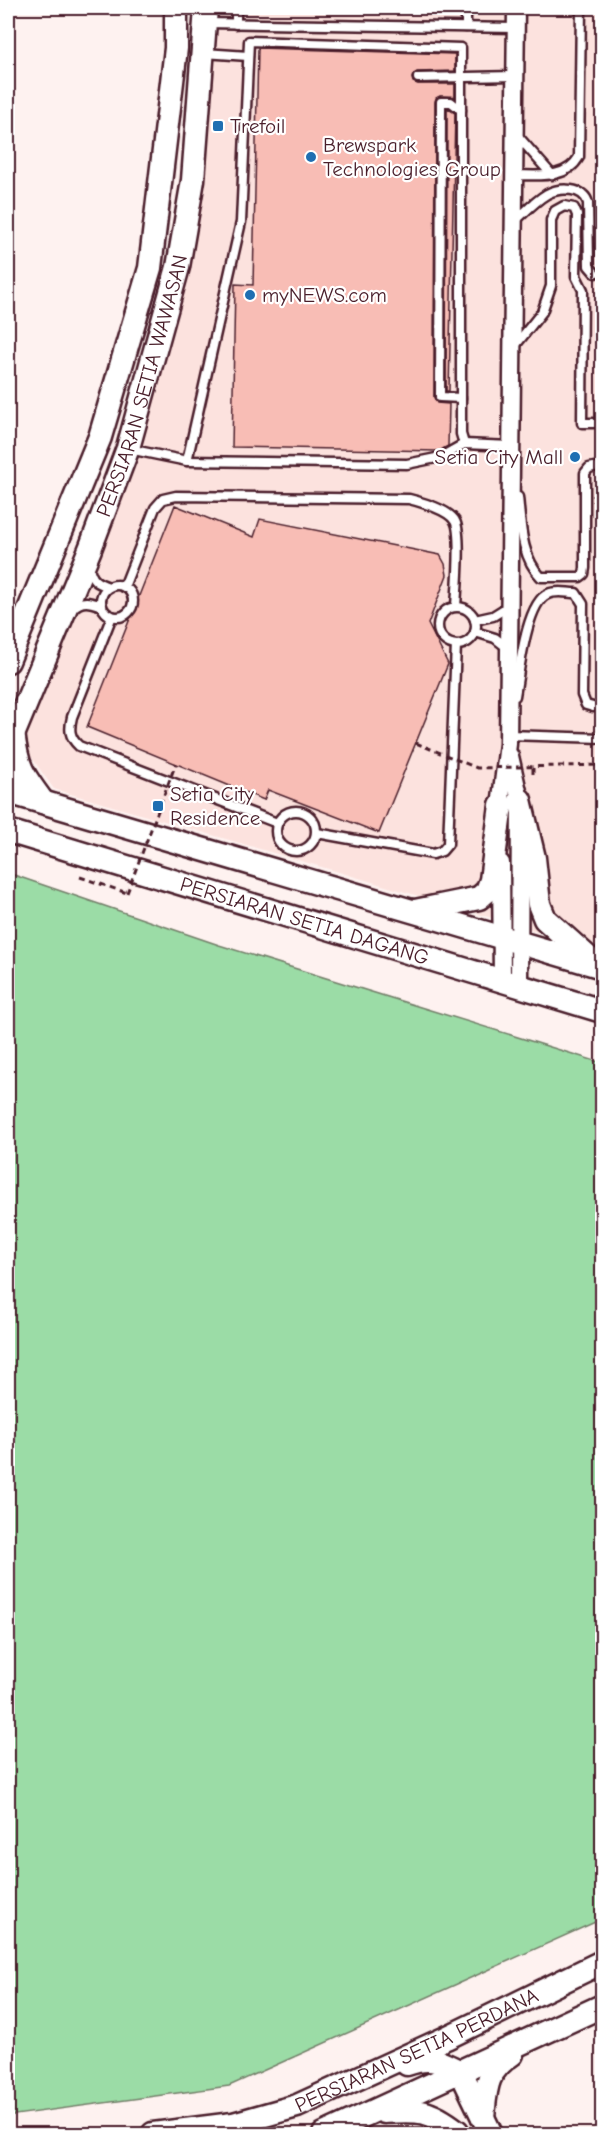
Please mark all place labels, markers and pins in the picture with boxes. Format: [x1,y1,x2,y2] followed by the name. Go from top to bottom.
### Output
[230,114,285,138] place label: Trefoil
[211,119,225,133] marker: Trefoil
[323,133,501,181] place label: Brewspark Technologies Group
[304,150,318,164] marker: Brewspark Technologies Group
[262,283,387,307] place label: myNEWS.com
[243,288,257,302] marker: myNEWS.com
[435,445,563,469] place label: Setia City Mall
[568,450,582,464] marker: Setia City Mall
[170,782,260,830] place label: Setia City Residence
[151,799,165,813] marker: Setia City Residence

